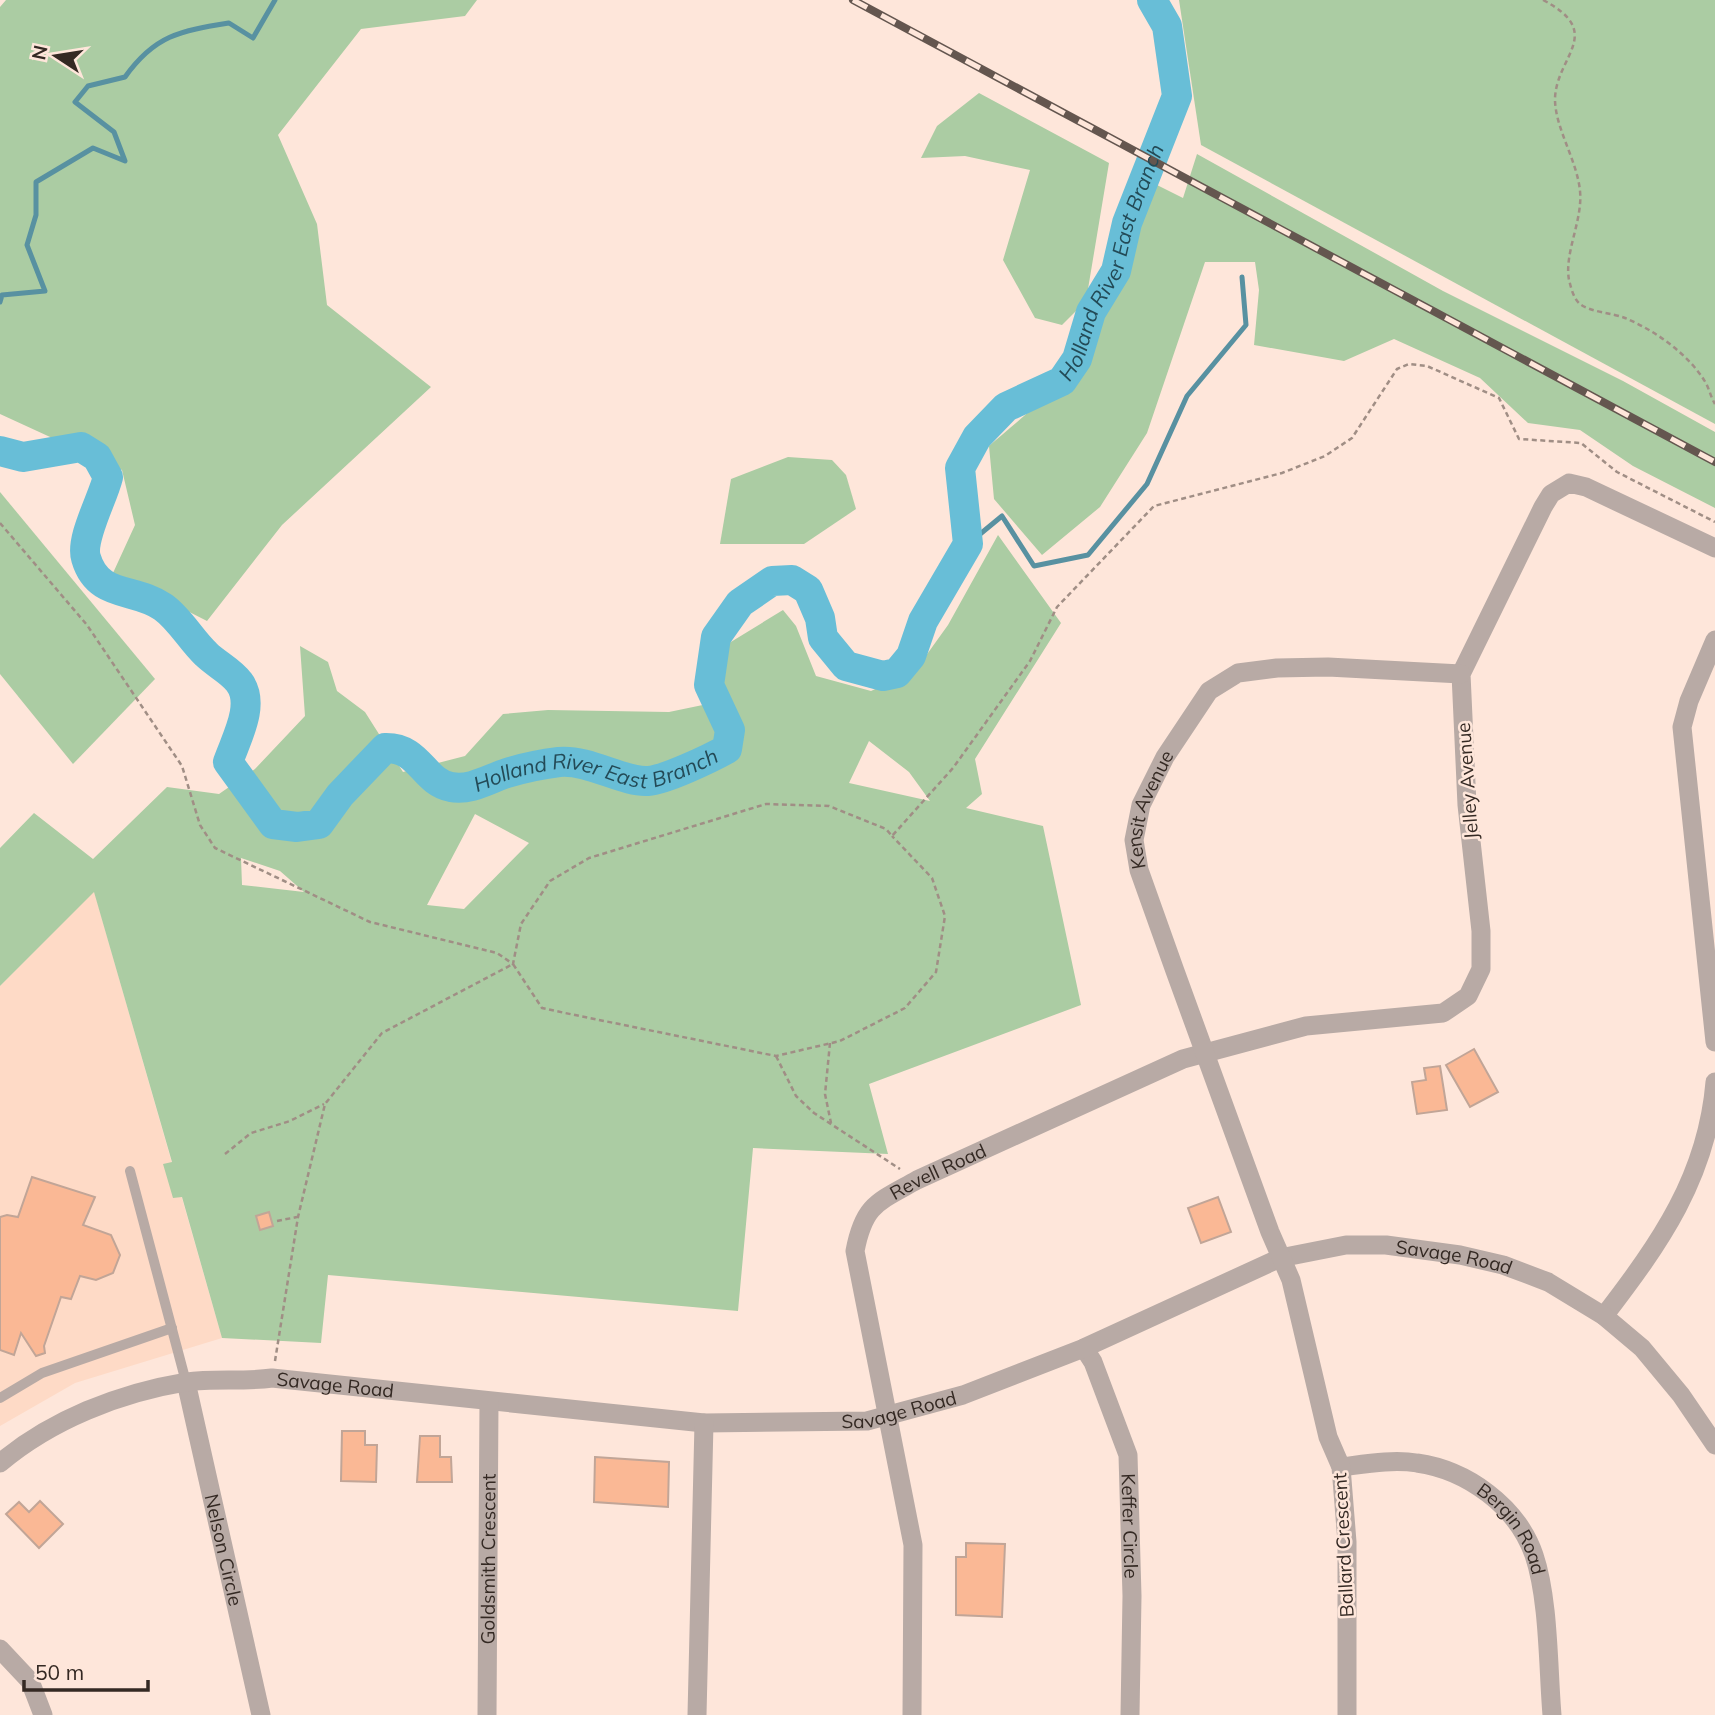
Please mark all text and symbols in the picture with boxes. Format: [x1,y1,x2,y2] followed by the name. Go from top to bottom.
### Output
[21,21,91,91] north arrow
[26,43,53,62] text: N
[1052,140,1169,385] water label: Holland River East Branch
[1451,722,1483,840] street label: Jelley Avenue
[470,742,722,797] water label: Holland River East Branch
[1122,745,1178,871] street label: Kensit Avenue
[885,1138,990,1205] street label: Revell Road
[1394,1234,1516,1279] street label: Savage Road
[275,1367,395,1403] street label: Savage Road
[841,1385,959,1433] street label: Savage Road
[1327,1472,1359,1618] street label: Ballard Crescent
[475,1473,501,1645] street label: Goldsmith Crescent
[1117,1473,1144,1579] street label: Keffer Circle
[1472,1477,1551,1577] street label: Bergin Road
[200,1492,248,1608] street label: Nelson Circle
[24,1648,149,1692] scale bar
[35,1659,84,1685] text: 50 m

